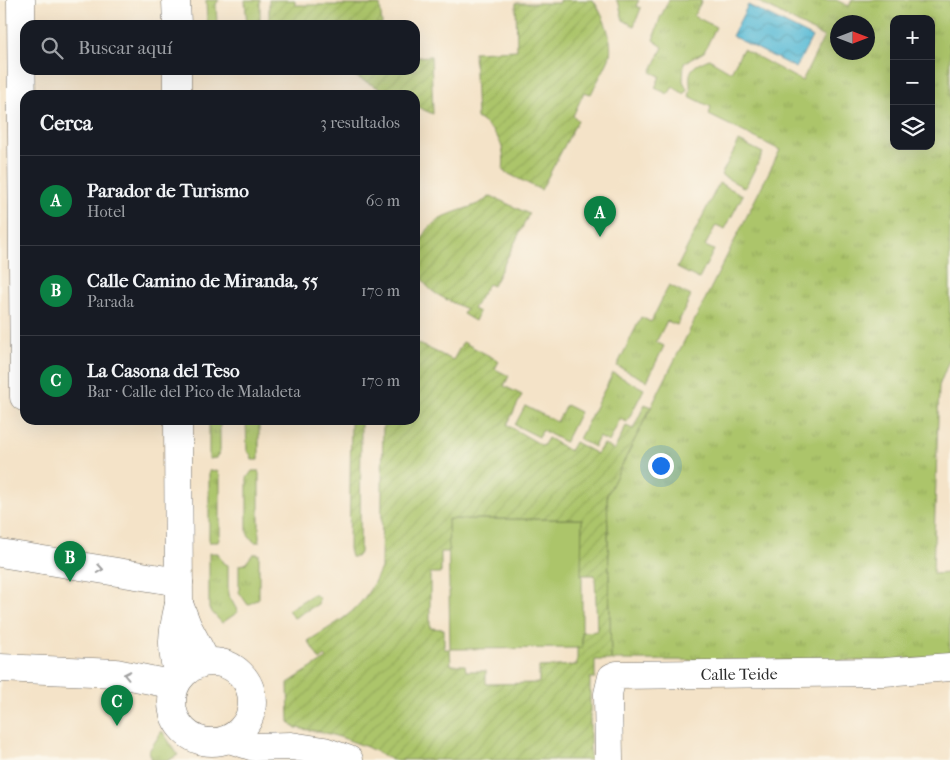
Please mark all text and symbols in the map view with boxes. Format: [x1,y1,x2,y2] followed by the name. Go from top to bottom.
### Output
[830,15,875,60] north arrow
[890,15,935,150] map controls
[890,15,935,60] button: +
[20,20,420,75] search box
[38,34,66,62] icon: search
[78,37,172,59] text: Buscar aquí
[890,60,935,105] button: −
[890,105,935,150] button: layers
[40,111,92,135] text: Cerca
[320,113,400,132] text: 3 resultados
[87,180,249,202] text: Parador de Turismo
[51,191,61,210] text: A
[366,191,400,210] text: 60 m
[584,196,616,237] pin: A
[87,202,125,221] text: Hotel
[87,270,318,292] text: Calle Camino de Miranda, 55
[51,281,61,300] text: B
[361,281,400,300] text: 170 m
[87,292,134,311] text: Parada
[87,360,240,382] text: La Casona del Teso
[51,371,61,390] text: C
[361,371,400,390] text: 170 m
[87,382,301,401] text: Bar · Calle del Pico de Maladeta
[648,453,674,479] your location
[54,541,86,582] pin: B
[96,564,104,574] one-way arrow
[701,664,778,684] street label: Calle Teide
[123,671,132,681] one-way arrow
[101,685,133,726] pin: C

